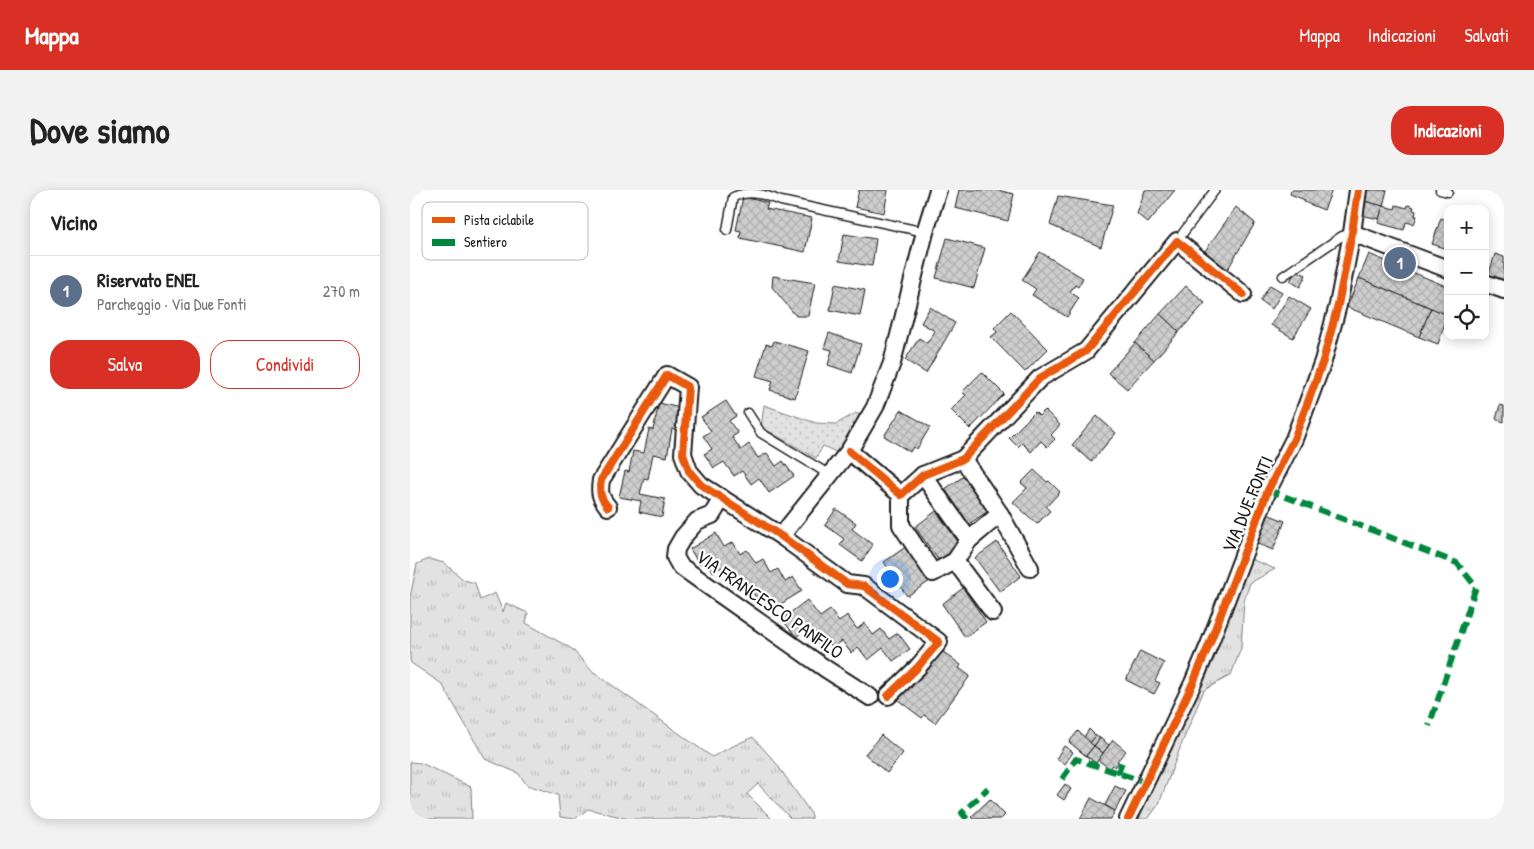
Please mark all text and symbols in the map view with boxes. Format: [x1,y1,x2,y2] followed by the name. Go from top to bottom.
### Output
[25,19,79,51] text: Mappa
[1300,23,1340,48] text: Mappa
[1368,23,1436,48] text: Indicazioni
[1464,23,1509,48] text: Salvati
[1391,106,1504,155] button: Indicazioni
[30,107,170,154] text: Dove siamo
[422,202,588,260] legend
[1444,205,1489,340] map controls
[1444,205,1489,250] button: +
[50,208,97,237] text: Vicino
[464,210,535,229] text: Pista ciclabile
[464,232,507,251] text: Sentiero
[1384,244,1416,282] pin: 1
[1444,250,1489,295] button: −
[97,267,200,293] text: Riservato ENEL
[63,280,69,302] text: 1
[323,280,360,302] text: 270 m
[97,293,247,315] text: Parcheggio · Via Due Fonti
[1444,295,1489,340] button: locate
[50,340,200,389] button: Salva
[210,340,360,389] button: Condividi
[1215,452,1279,556] street label: VIA DUE FONTI
[691,543,849,665] street label: VIA FRANCESCO PANFILO
[877,566,903,592] your location

